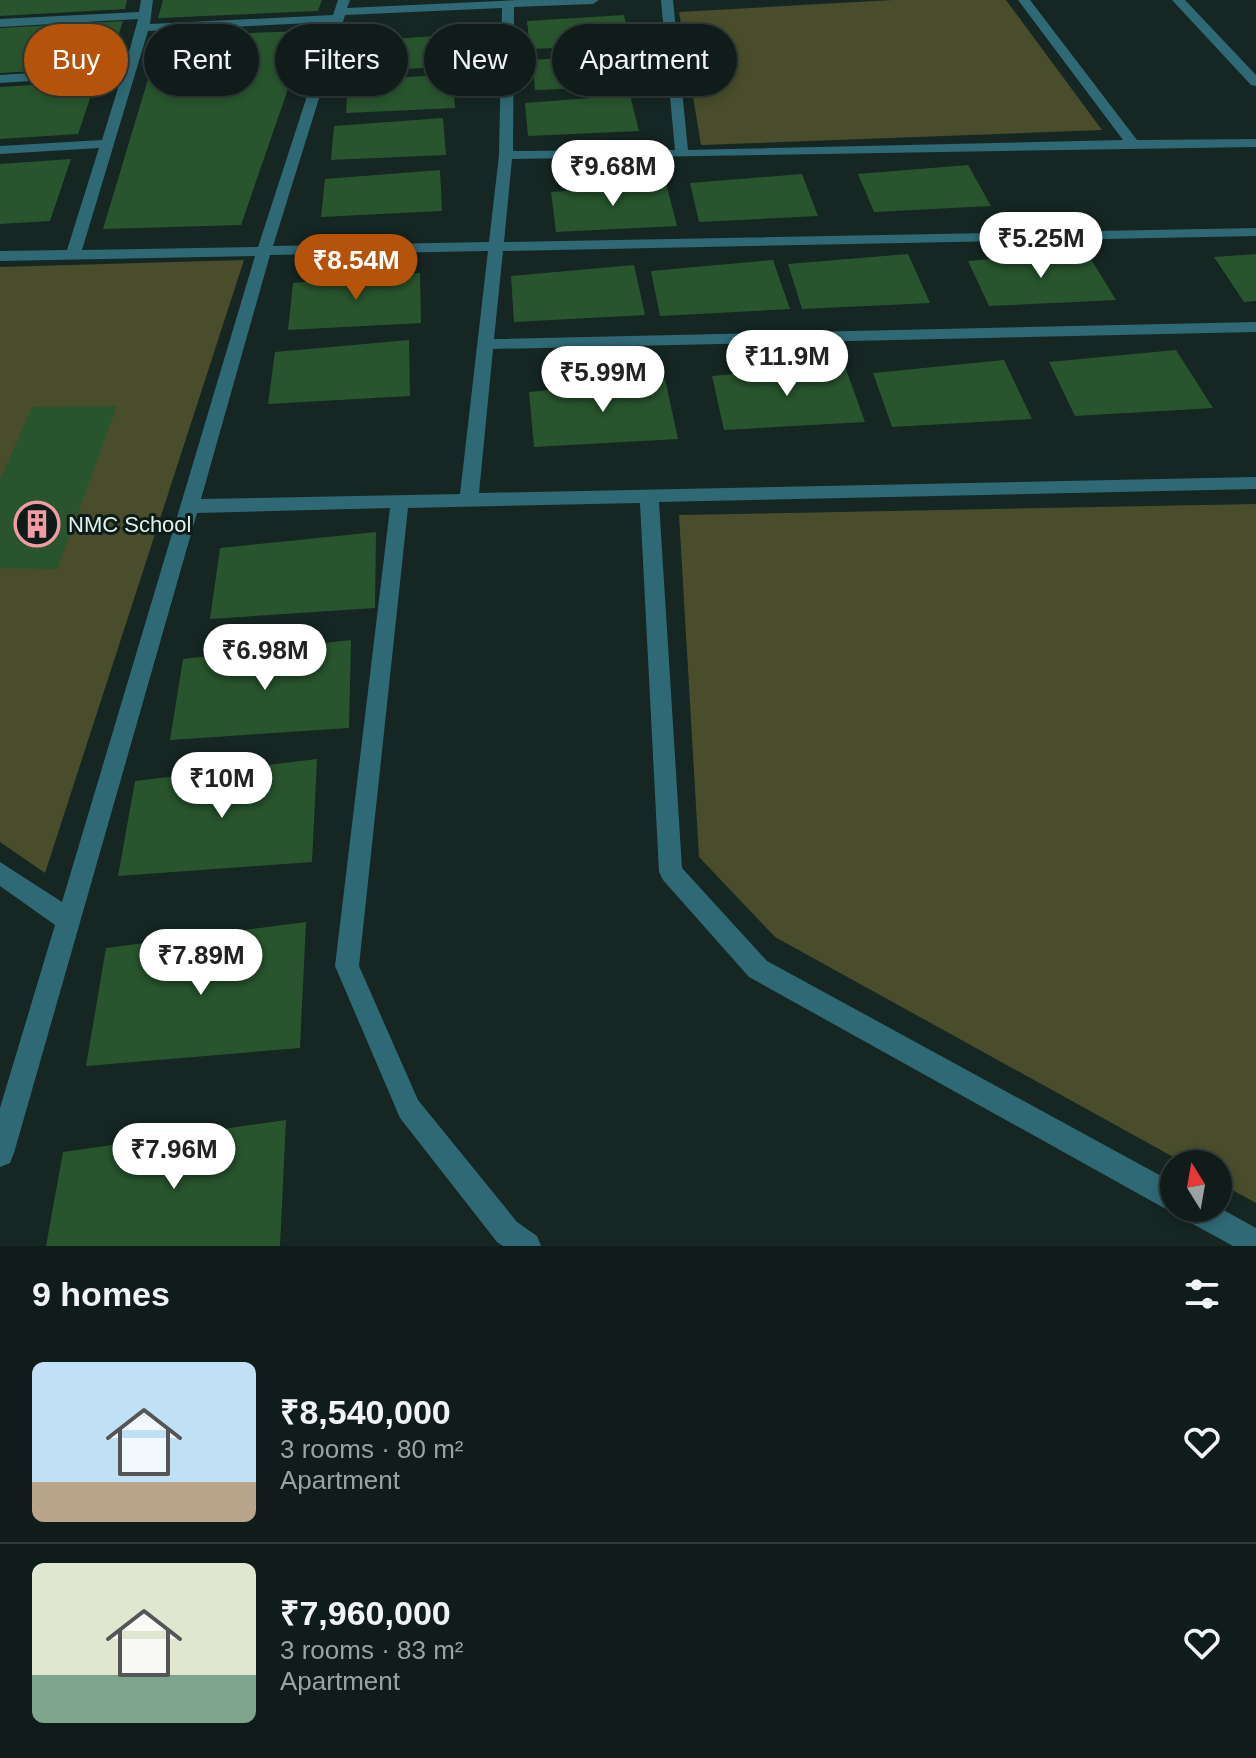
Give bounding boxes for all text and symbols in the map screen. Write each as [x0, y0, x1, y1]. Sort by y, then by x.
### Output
chip: Buy [24, 24, 128, 96]
chip: Rent [144, 24, 259, 96]
chip: Filters [275, 24, 408, 96]
chip: New [424, 24, 536, 96]
chip: Apartment [552, 24, 737, 96]
pin: ₹9.68M [548, 140, 678, 208]
text: ₹9.68M [569, 151, 657, 181]
pin: ₹5.25M [976, 212, 1106, 280]
text: ₹5.25M [997, 223, 1085, 253]
pin: ₹8.54M [291, 234, 421, 302]
text: ₹8.54M [312, 245, 400, 275]
pin: ₹11.9M [722, 330, 852, 398]
text: ₹11.9M [744, 341, 830, 371]
pin: ₹5.99M [538, 346, 668, 414]
text: ₹5.99M [559, 357, 647, 387]
building icon: NMC School [13, 500, 61, 548]
place label: NMC School [68, 512, 191, 537]
pin: ₹6.98M [200, 624, 330, 692]
text: ₹6.98M [221, 635, 309, 665]
pin: ₹10M [175, 752, 269, 820]
text: ₹10M [189, 763, 255, 793]
pin: ₹7.89M [136, 929, 266, 997]
text: ₹7.89M [157, 940, 245, 970]
pin: ₹7.96M [109, 1123, 239, 1191]
text: ₹7.96M [130, 1134, 218, 1164]
north arrow [1160, 1150, 1232, 1222]
map controls [1160, 1150, 1232, 1222]
icon: filters [1180, 1272, 1224, 1316]
text: 9 homes [32, 1275, 170, 1313]
text: ₹8,540,000 [280, 1393, 451, 1431]
icon: home [96, 1394, 192, 1490]
icon: heart [1180, 1420, 1224, 1464]
text: 3 rooms · 80 m² [280, 1434, 464, 1464]
text: Apartment [280, 1465, 400, 1495]
text: ₹7,960,000 [280, 1594, 451, 1632]
icon: home [96, 1595, 192, 1691]
icon: heart [1180, 1621, 1224, 1665]
text: 3 rooms · 83 m² [280, 1635, 464, 1665]
text: Apartment [280, 1666, 400, 1696]

